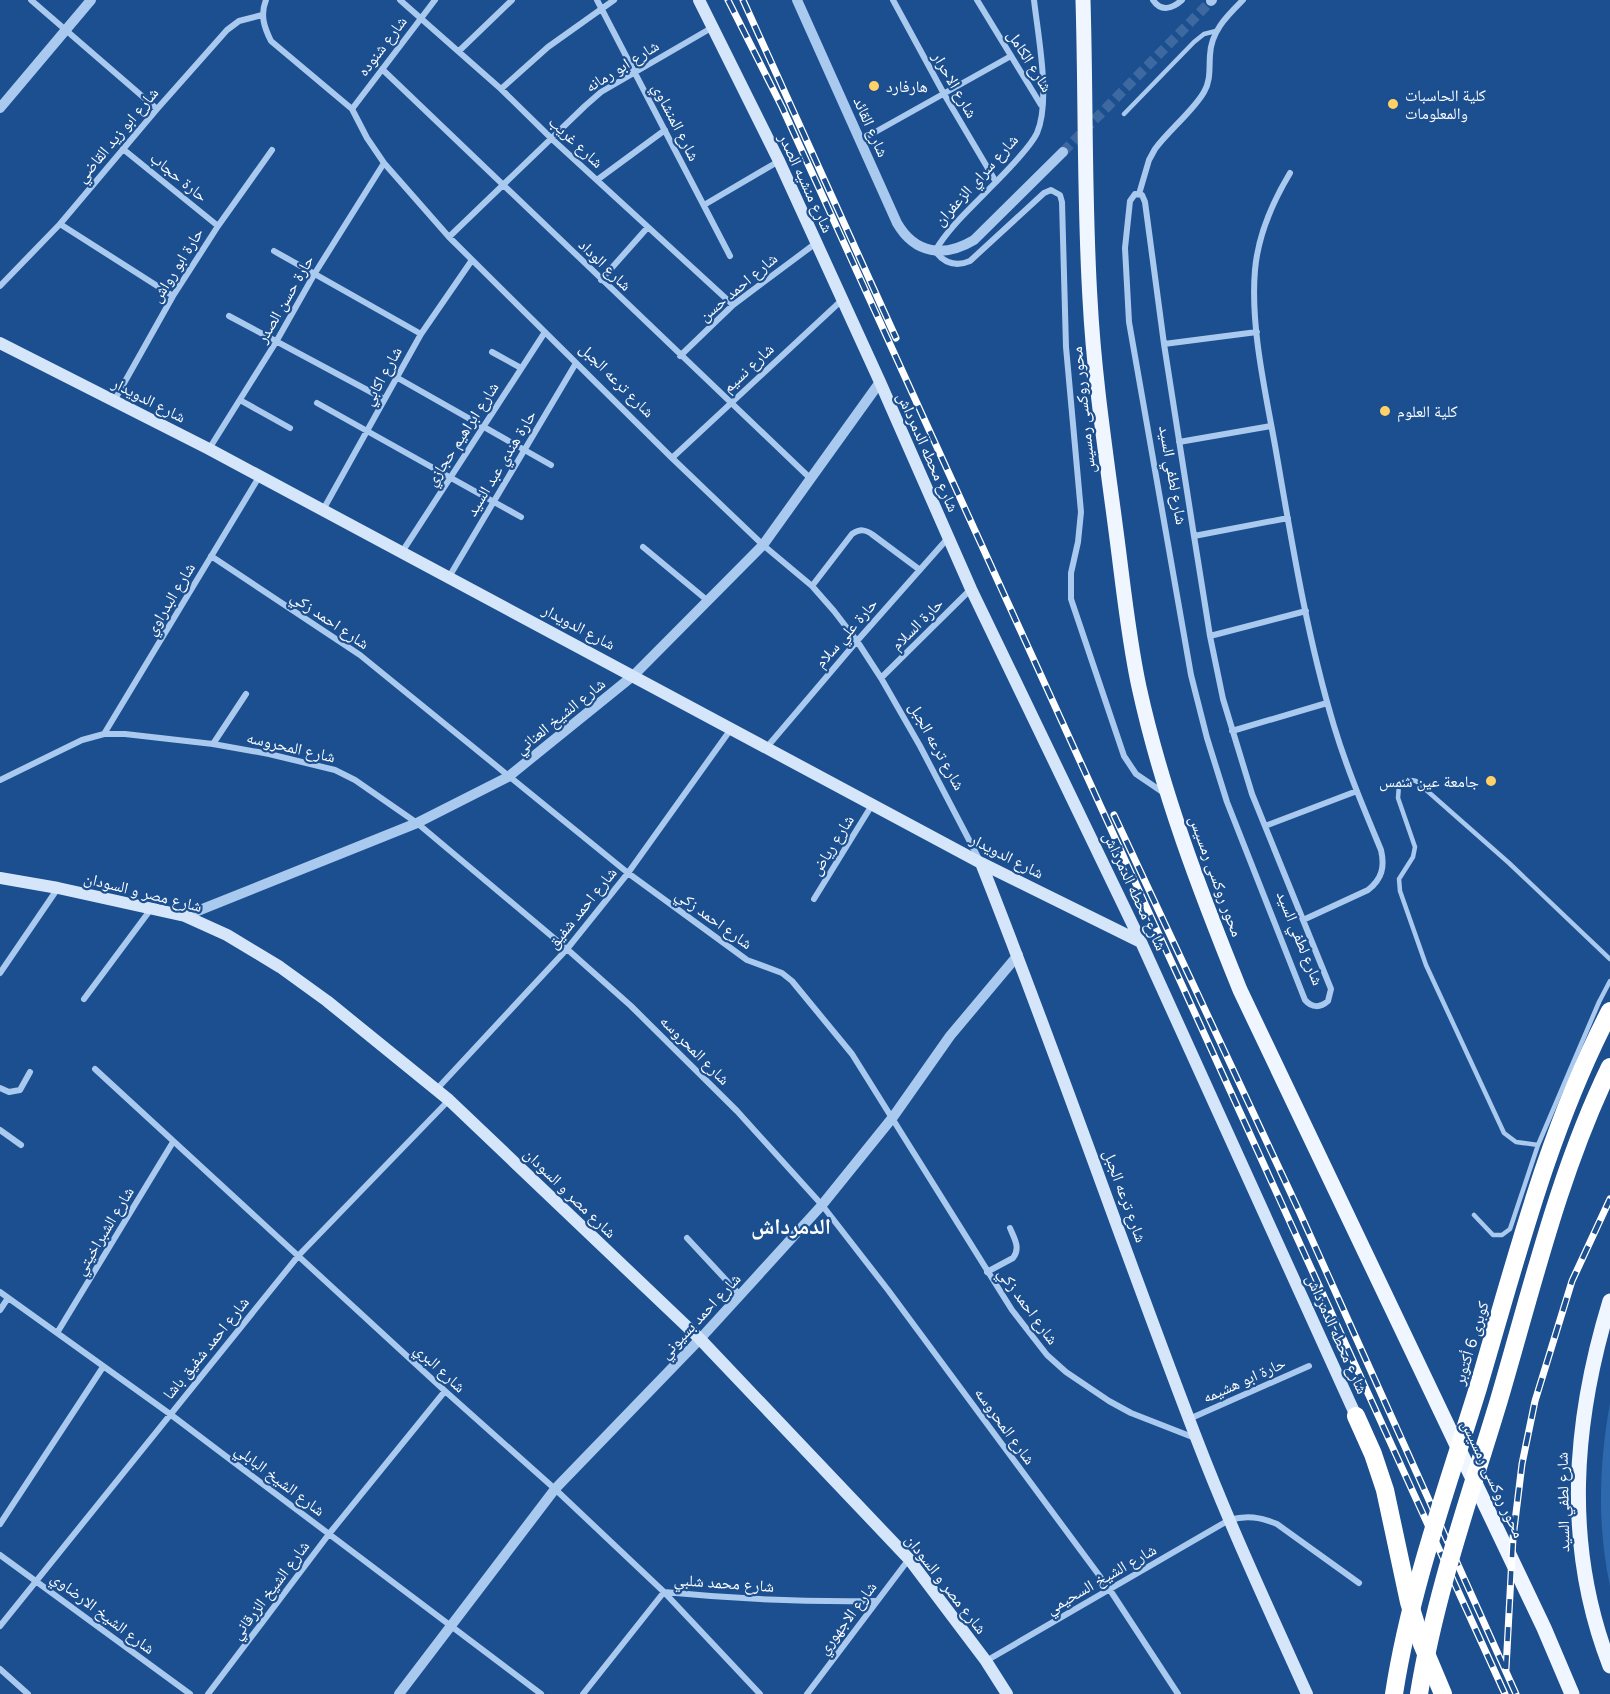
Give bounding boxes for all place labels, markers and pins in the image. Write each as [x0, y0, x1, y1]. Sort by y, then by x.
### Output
place label: هارفارد [886, 77, 928, 96]
marker: هارفارد [867, 79, 881, 93]
place label: كلية الحاسبات والمعلومات [1405, 86, 1486, 123]
marker: كلية الحاسبات والمعلومات [1386, 97, 1400, 111]
place label: كلية العلوم [1397, 402, 1458, 422]
marker: كلية العلوم [1378, 404, 1392, 418]
place label: جامعة عين شمس [1379, 772, 1479, 792]
marker: جامعة عين شمس [1484, 774, 1498, 788]

